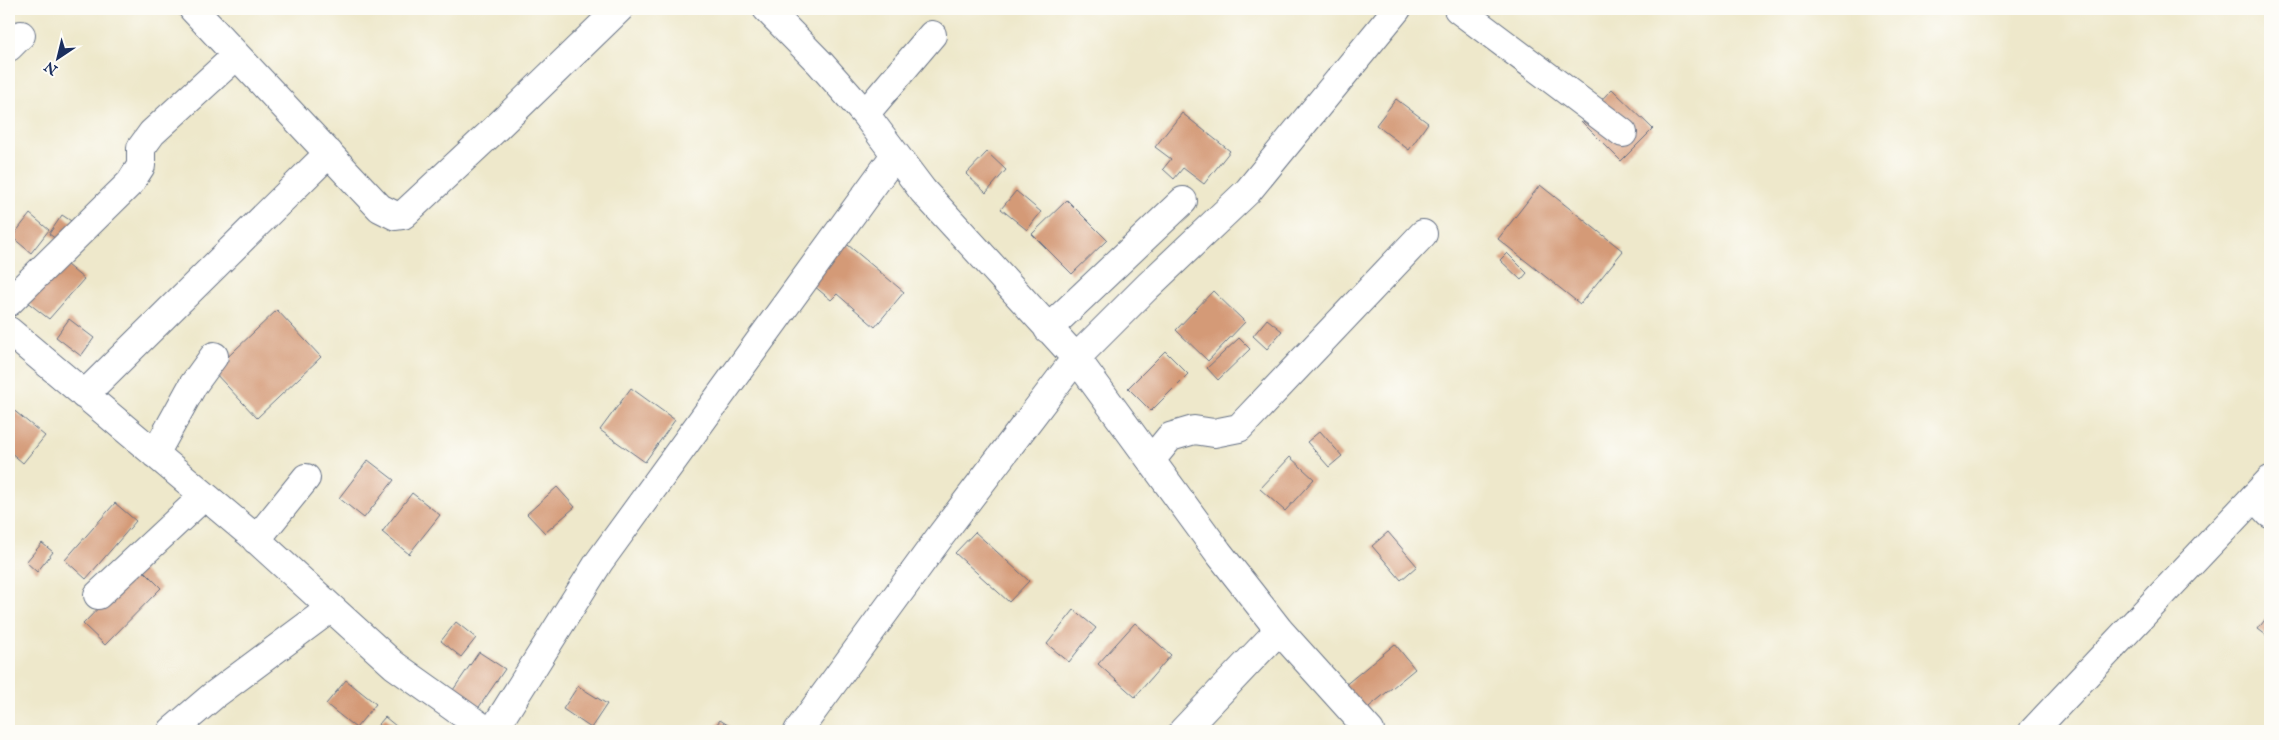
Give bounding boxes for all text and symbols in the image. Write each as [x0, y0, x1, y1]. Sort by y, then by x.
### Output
north arrow [32, 32, 82, 82]
text: N [41, 57, 62, 79]

